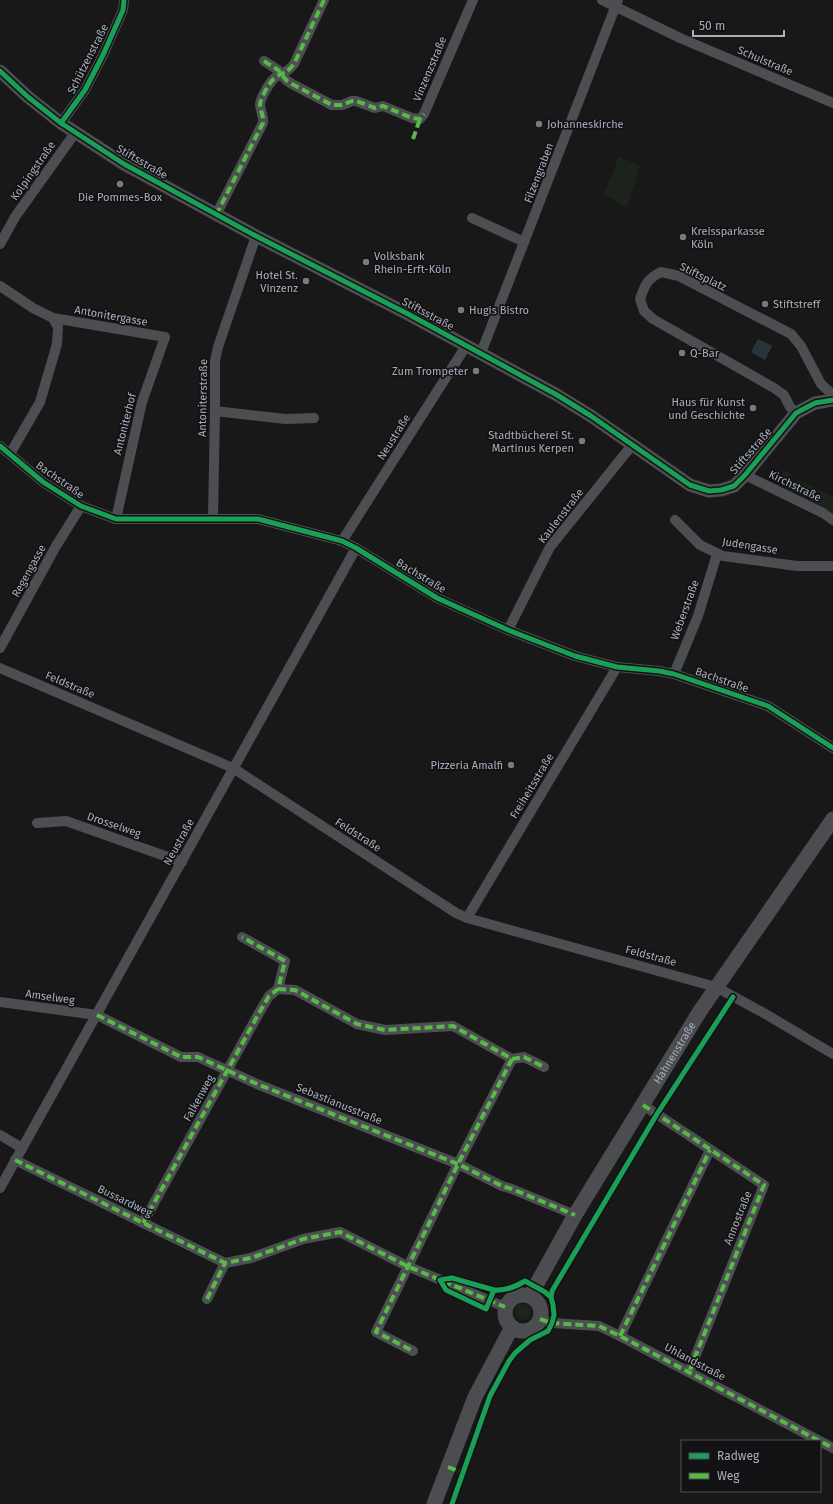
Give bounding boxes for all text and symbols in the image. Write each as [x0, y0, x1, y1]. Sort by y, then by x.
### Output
scale bar [693, 12, 784, 38]
text: 50 m [699, 19, 725, 33]
street label: Schützenstraße [65, 22, 111, 96]
street label: Vinzenzstraße [411, 35, 449, 103]
street label: Schulstraße [735, 44, 795, 78]
place label: Johanneskirche [547, 118, 624, 131]
marker: Johanneskirche [534, 119, 544, 129]
street label: Kolpingstraße [8, 139, 58, 203]
street label: Filzengraben [522, 141, 556, 205]
street label: Stiftsstraße [114, 142, 170, 182]
marker: Die Pommes-Box [115, 179, 125, 189]
place label: Die Pommes-Box [78, 191, 163, 204]
place label: Kreissparkasse Köln [691, 225, 765, 251]
marker: Kreissparkasse Köln [678, 232, 688, 242]
place label: Volksbank Rhein-Erft-Köln [374, 250, 451, 276]
marker: Volksbank Rhein-Erft-Köln [361, 257, 371, 267]
street label: Stiftsplatz [678, 260, 729, 294]
place label: Hotel St. Vinzenz [256, 269, 298, 295]
marker: Hotel St. Vinzenz [301, 276, 311, 286]
street label: Stiftsstraße [400, 295, 456, 333]
place label: Stiftstreff [773, 298, 821, 311]
marker: Stiftstreff [760, 299, 770, 309]
street label: Antonitergasse [73, 303, 149, 329]
place label: Hugis Bistro [469, 304, 529, 317]
marker: Hugis Bistro [456, 305, 466, 315]
place label: Q-Bar [690, 347, 720, 360]
marker: Q-Bar [677, 348, 687, 358]
street label: Antoniterstraße [196, 359, 210, 437]
place label: Zum Trompeter [392, 365, 469, 378]
marker: Zum Trompeter [471, 366, 481, 376]
street label: Antoniterhof [111, 391, 139, 456]
place label: Haus für Kunst und Geschichte [668, 396, 745, 422]
marker: Haus für Kunst und Geschichte [748, 403, 758, 413]
street label: Neustraße [375, 412, 413, 462]
street label: Stiftsstraße [727, 425, 775, 477]
place label: Stadtbücherei St. Martinus Kerpen [488, 429, 574, 455]
marker: Stadtbücherei St. Martinus Kerpen [577, 436, 587, 446]
street label: Bachstraße [33, 459, 87, 501]
street label: Kirchstraße [767, 468, 823, 504]
street label: Kaulenstraße [536, 486, 586, 546]
street label: Judengasse [721, 535, 779, 557]
street label: Regengasse [9, 542, 49, 600]
street label: Bachstraße [394, 556, 448, 596]
street label: Weberstraße [668, 578, 702, 642]
street label: Bachstraße [693, 665, 751, 695]
street label: Feldstraße [43, 669, 97, 701]
street label: Freiheitsstraße [507, 751, 557, 821]
place label: Pizzeria Amalfi [431, 759, 503, 772]
marker: Pizzeria Amalfi [506, 760, 516, 770]
street label: Drosselweg [85, 810, 143, 840]
street label: Feldstraße [333, 815, 383, 855]
street label: Neustraße [161, 816, 197, 868]
street label: Feldstraße [624, 943, 678, 969]
street label: Amselweg [24, 987, 76, 1007]
street label: Hahnenstraße [651, 1019, 698, 1086]
street label: Falkenweg [181, 1072, 217, 1124]
street label: Sebastianusstraße [294, 1081, 384, 1127]
street label: Bussardweg [96, 1182, 155, 1220]
street label: Annostraße [721, 1189, 755, 1247]
street label: Uhlandstraße [662, 1340, 728, 1384]
legend [681, 1440, 821, 1492]
text: Radweg [717, 1449, 760, 1463]
text: Weg [717, 1469, 740, 1483]

